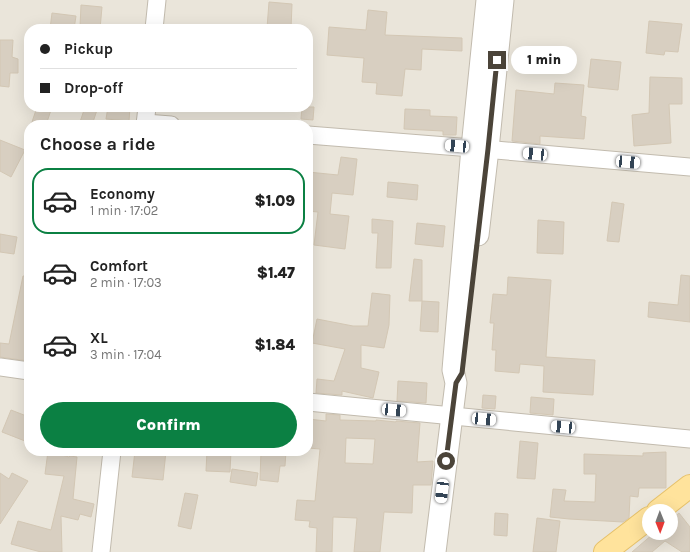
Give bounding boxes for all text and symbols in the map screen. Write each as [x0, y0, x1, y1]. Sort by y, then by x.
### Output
text: Pickup [64, 40, 113, 58]
callout: 1 min [511, 46, 577, 74]
route end [488, 51, 506, 69]
text: 1 min [527, 52, 561, 67]
text: Drop-off [64, 79, 123, 97]
text: Choose a ride [40, 133, 155, 155]
car [445, 139, 469, 153]
car [523, 147, 547, 161]
car [616, 155, 640, 169]
icon: car [42, 183, 78, 219]
text: Economy [90, 185, 155, 203]
text: $1.09 [254, 192, 295, 210]
text: 1 min · 17:02 [90, 203, 158, 218]
icon: car [42, 255, 78, 291]
text: Comfort [90, 257, 148, 275]
text: $1.47 [257, 264, 295, 282]
text: 2 min · 17:03 [90, 275, 162, 290]
icon: car [42, 327, 78, 363]
text: XL [90, 329, 108, 347]
text: $1.84 [254, 336, 295, 354]
text: 3 min · 17:04 [90, 347, 162, 362]
button: Confirm [40, 402, 297, 448]
car [382, 403, 406, 417]
car [472, 412, 496, 426]
car [551, 420, 575, 434]
route start [437, 452, 455, 470]
car [435, 478, 449, 504]
north arrow [642, 504, 678, 540]
map controls [642, 504, 678, 540]

